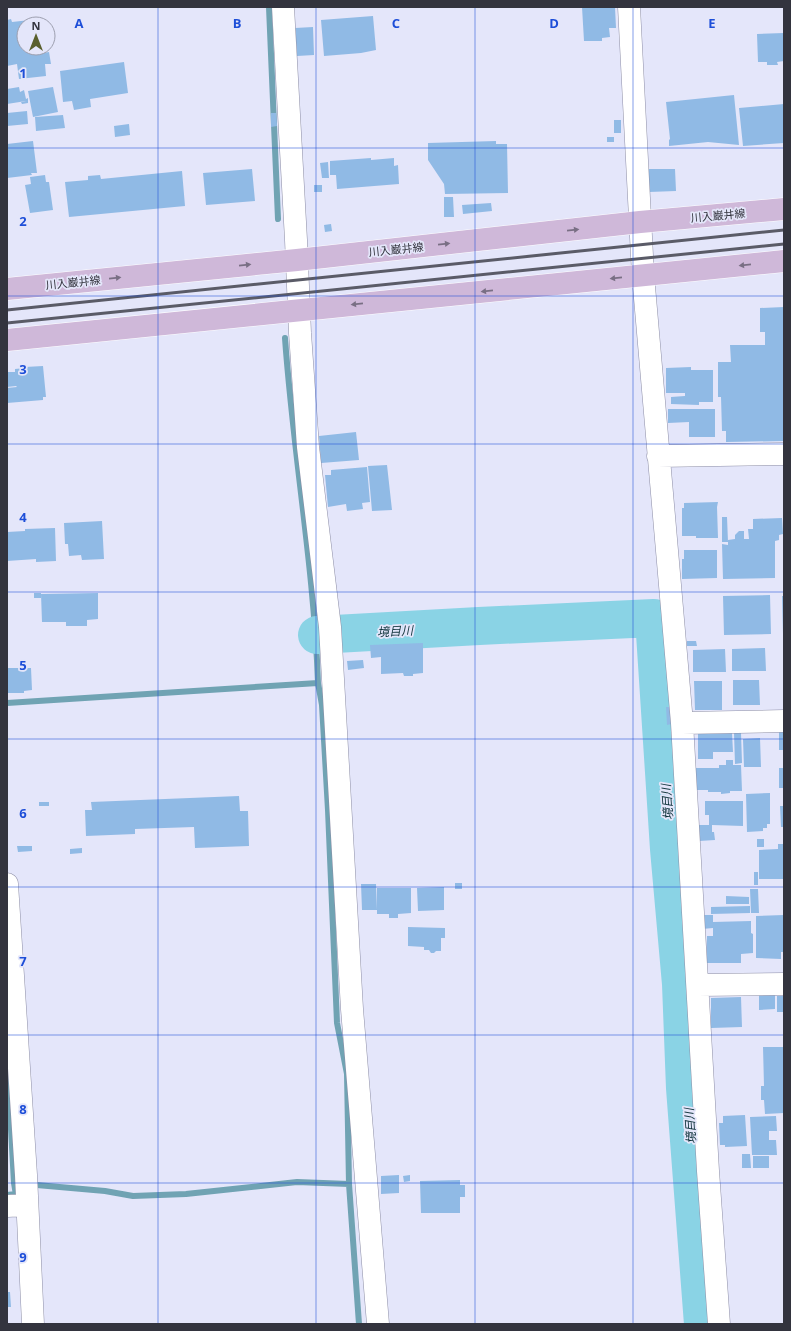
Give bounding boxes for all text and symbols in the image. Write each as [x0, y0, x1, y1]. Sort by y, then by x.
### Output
text: A [75, 14, 84, 32]
text: B [233, 14, 242, 32]
text: C [392, 14, 400, 32]
text: D [549, 14, 559, 32]
text: E [708, 14, 716, 32]
north arrow [16, 16, 56, 56]
text: N [32, 18, 40, 33]
text: 1 [19, 64, 27, 82]
street label: 川入巌井線 [690, 205, 746, 225]
text: 2 [19, 212, 27, 230]
one-way arrow [567, 226, 579, 233]
street label: 川入巌井線 [368, 239, 424, 259]
one-way arrow [438, 241, 450, 247]
one-way arrow [739, 261, 751, 268]
one-way arrow [239, 262, 251, 268]
street label: 川入巌井線 [45, 272, 101, 292]
one-way arrow [109, 275, 121, 281]
one-way arrow [610, 275, 622, 281]
one-way arrow [481, 288, 493, 295]
one-way arrow [351, 301, 363, 308]
text: 3 [19, 360, 27, 378]
text: 4 [19, 508, 27, 526]
water label: 境目川 [377, 621, 415, 640]
text: 5 [19, 656, 27, 674]
water label: 境目川 [657, 781, 677, 821]
text: 6 [19, 804, 27, 822]
text: 7 [19, 952, 27, 970]
text: 8 [19, 1100, 27, 1118]
water label: 境目川 [680, 1105, 700, 1145]
text: 9 [19, 1248, 27, 1266]

